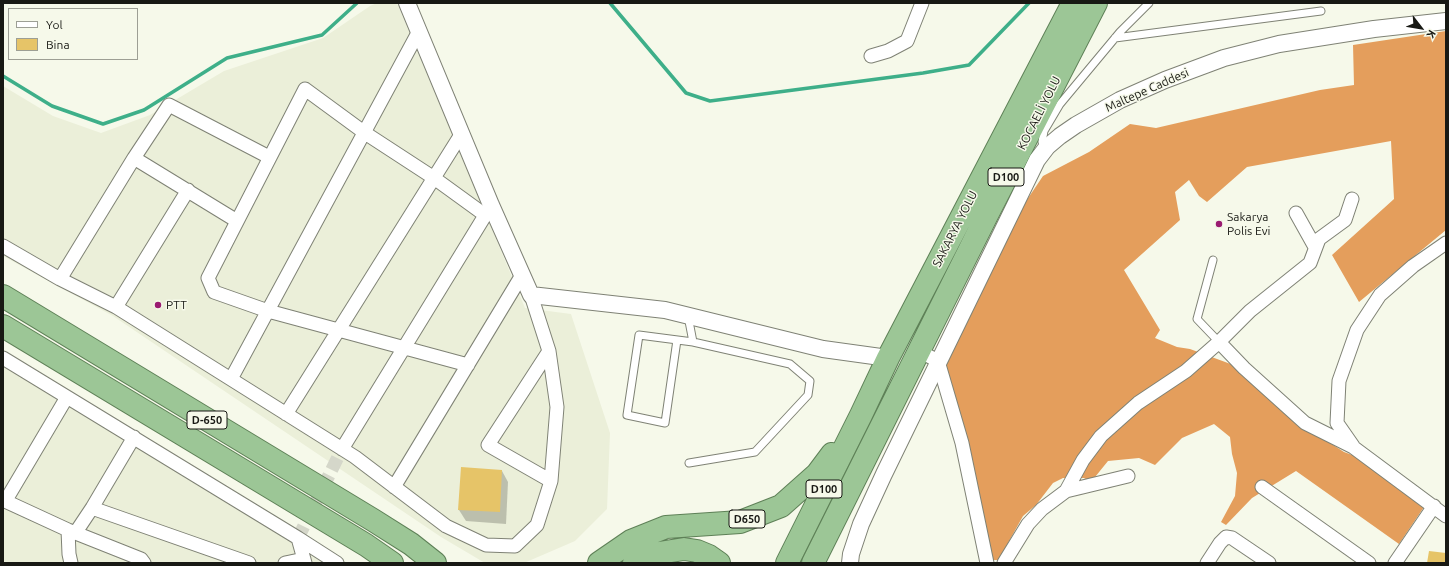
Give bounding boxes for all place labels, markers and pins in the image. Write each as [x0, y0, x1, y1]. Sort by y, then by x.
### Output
place label: Sakarya Polis Evi [1227, 210, 1270, 238]
marker: Sakarya Polis Evi [1214, 219, 1224, 229]
place label: PTT [166, 298, 187, 312]
marker: PTT [153, 300, 163, 310]

